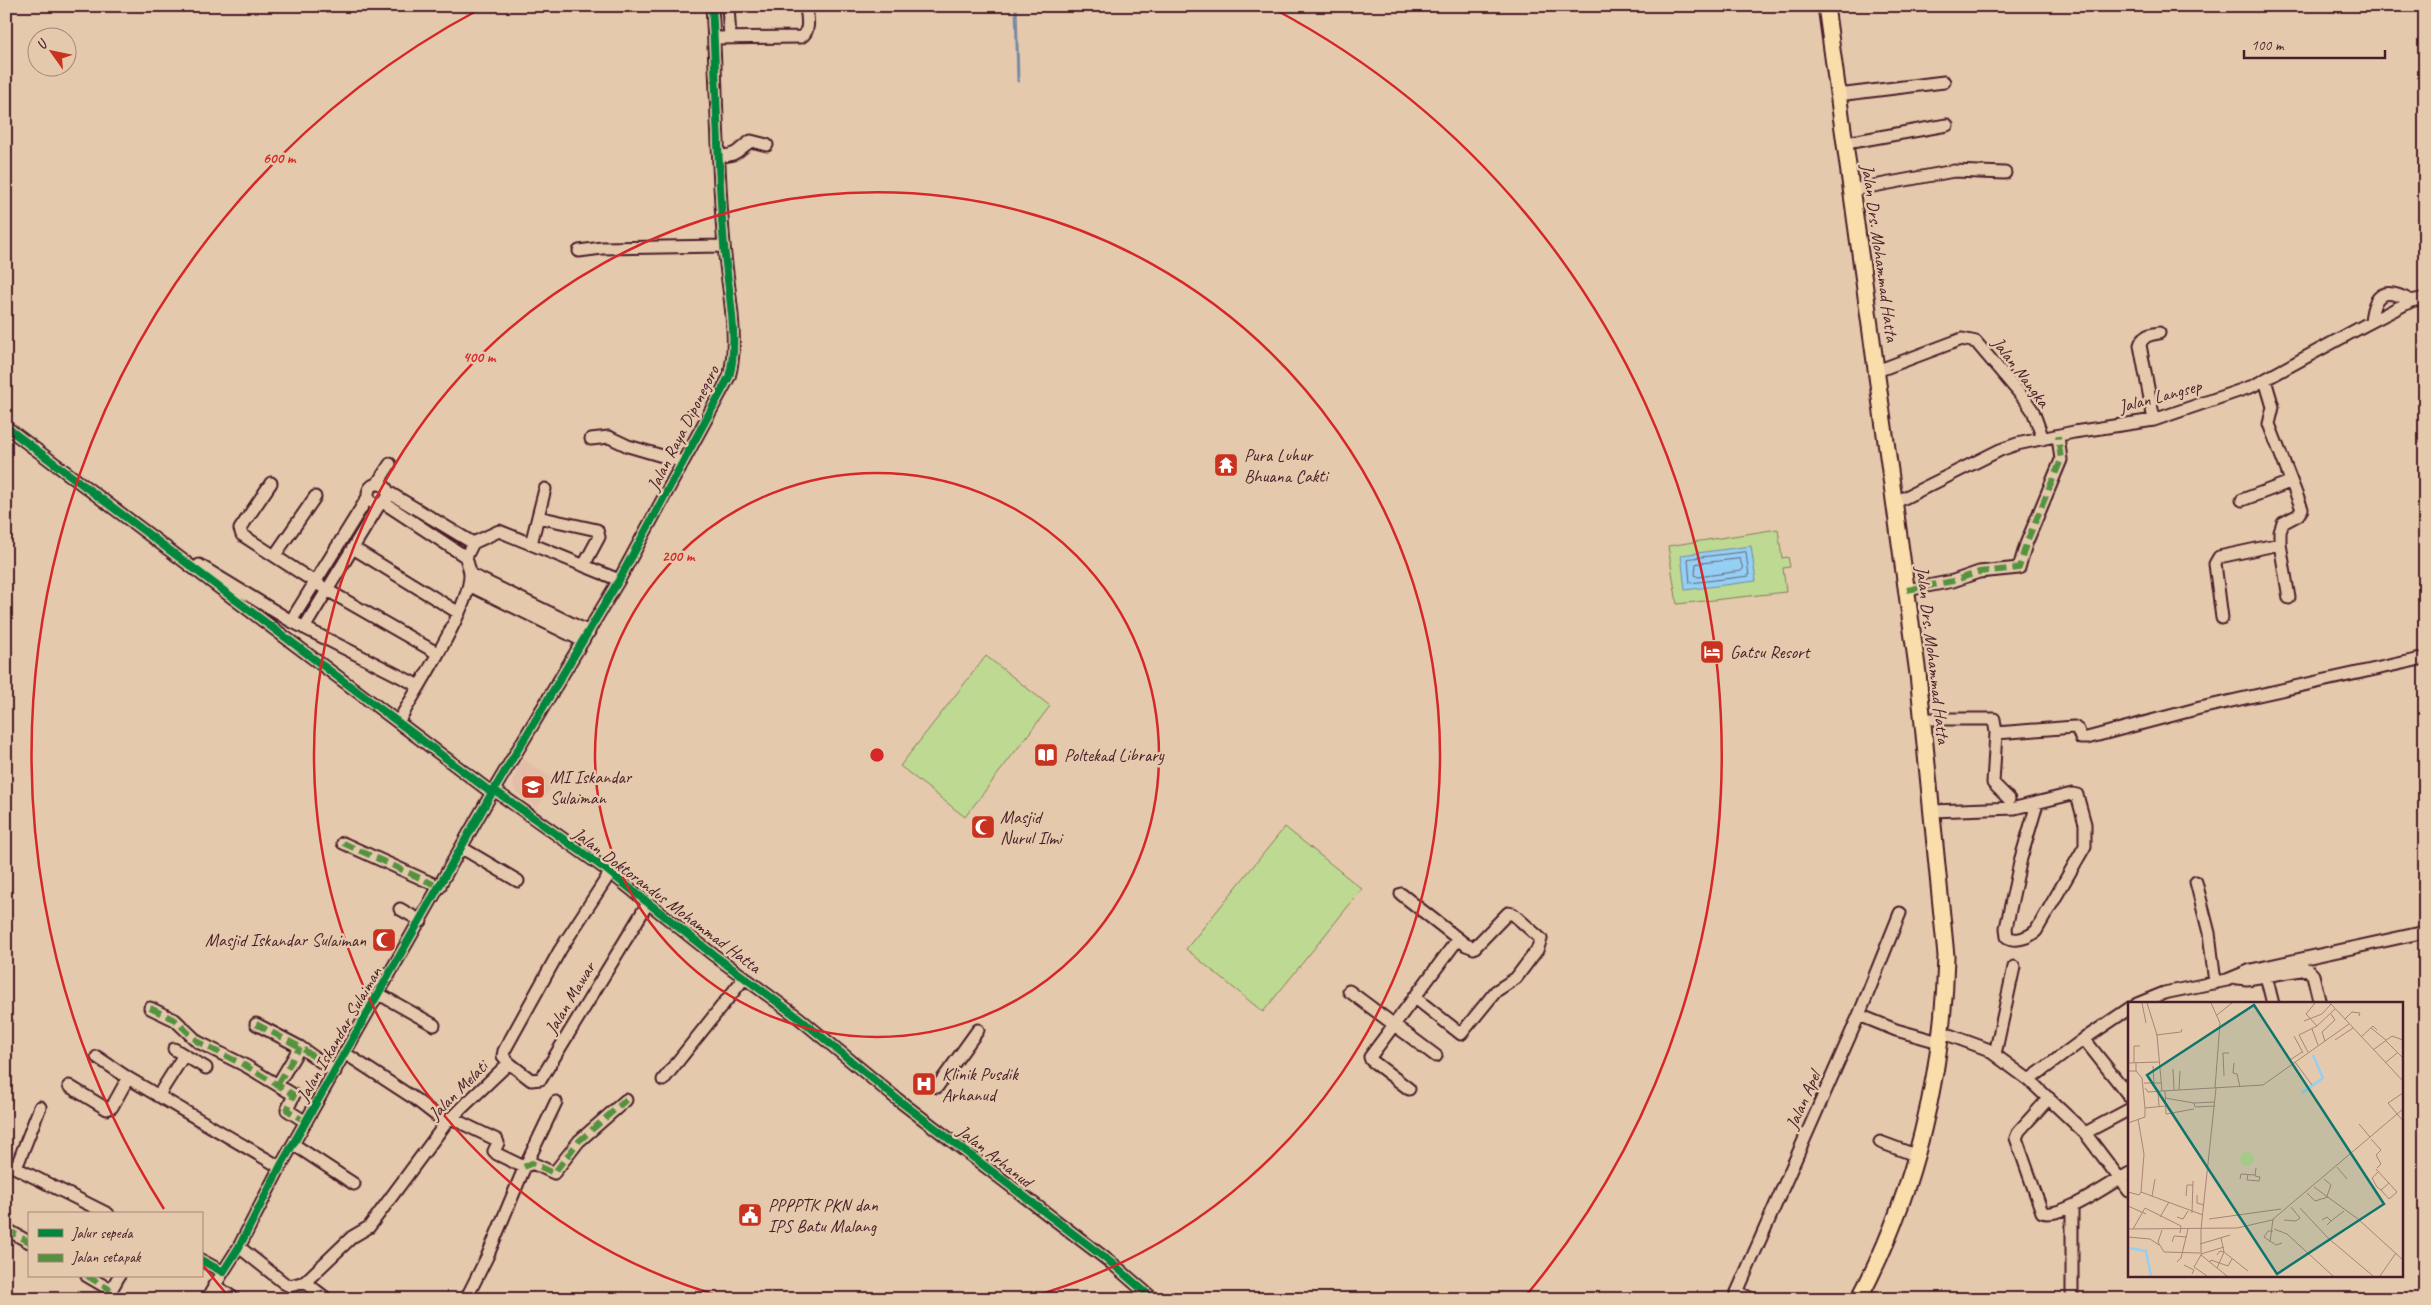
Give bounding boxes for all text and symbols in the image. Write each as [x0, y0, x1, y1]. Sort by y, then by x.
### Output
north arrow [28, 28, 78, 78]
scale bar [2244, 28, 2385, 60]
text: U [33, 35, 52, 53]
text: 100 m [2251, 36, 2285, 55]
text: 600 m [263, 149, 297, 168]
street label: Jalan Drs. Mohammad Hatta [1857, 162, 1904, 345]
street label: Jalan Nangka [1987, 332, 2055, 412]
text: 400 m [463, 348, 497, 367]
street label: Jalan Raya Diponegoro [642, 360, 725, 495]
street label: Jalan Langsep [2115, 374, 2205, 418]
place label: Pura Luhur Bhuana Cakti [1244, 444, 1330, 487]
temple icon: Pura Luhur Bhuana Cakti [1213, 452, 1239, 478]
text: 200 m [662, 547, 696, 566]
street label: Jalan Drs. Mohammad Hatta [1911, 564, 1955, 747]
hotel icon: Gatsu Resort [1699, 639, 1725, 665]
place label: Gatsu Resort [1730, 641, 1812, 663]
library icon: Poltekad Library [1033, 742, 1059, 768]
place label: Poltekad Library [1064, 744, 1166, 766]
centre of rings [868, 746, 886, 764]
place label: MI Iskandar Sulaiman [550, 766, 633, 809]
school or university icon: MI Iskandar Sulaiman [520, 774, 546, 800]
place label: Masjid Nurul Ilmi [1000, 806, 1064, 849]
mosque icon: Masjid Nurul Ilmi [970, 814, 996, 840]
street label: Jalan Doktorandus Mohammad Hatta [568, 822, 767, 979]
mosque icon: Masjid Iskandar Sulaiman [371, 927, 397, 953]
place label: Masjid Iskandar Sulaiman [205, 929, 367, 951]
street label: Jalan Mawar [539, 956, 601, 1039]
street label: Jalan Iskandar Sulaiman [291, 962, 387, 1106]
inset map [2128, 1002, 2404, 1278]
street label: Jalan Melati [423, 1054, 494, 1125]
place label: Klinik Pusdik Arhanud [942, 1063, 1019, 1106]
street label: Jalan Apel [1780, 1065, 1827, 1133]
hospital icon: Klinik Pusdik Arhanud [911, 1071, 937, 1097]
street label: Jalan Arhanud [952, 1119, 1039, 1194]
place label: PPPPTK PKN dan IPS Batu Malang [768, 1194, 879, 1237]
public building icon: PPPPTK PKN dan IPS Batu Malang [737, 1202, 763, 1228]
legend [28, 1212, 202, 1278]
text: Jalur sepeda [71, 1224, 134, 1243]
text: Jalan setapak [71, 1248, 142, 1267]

